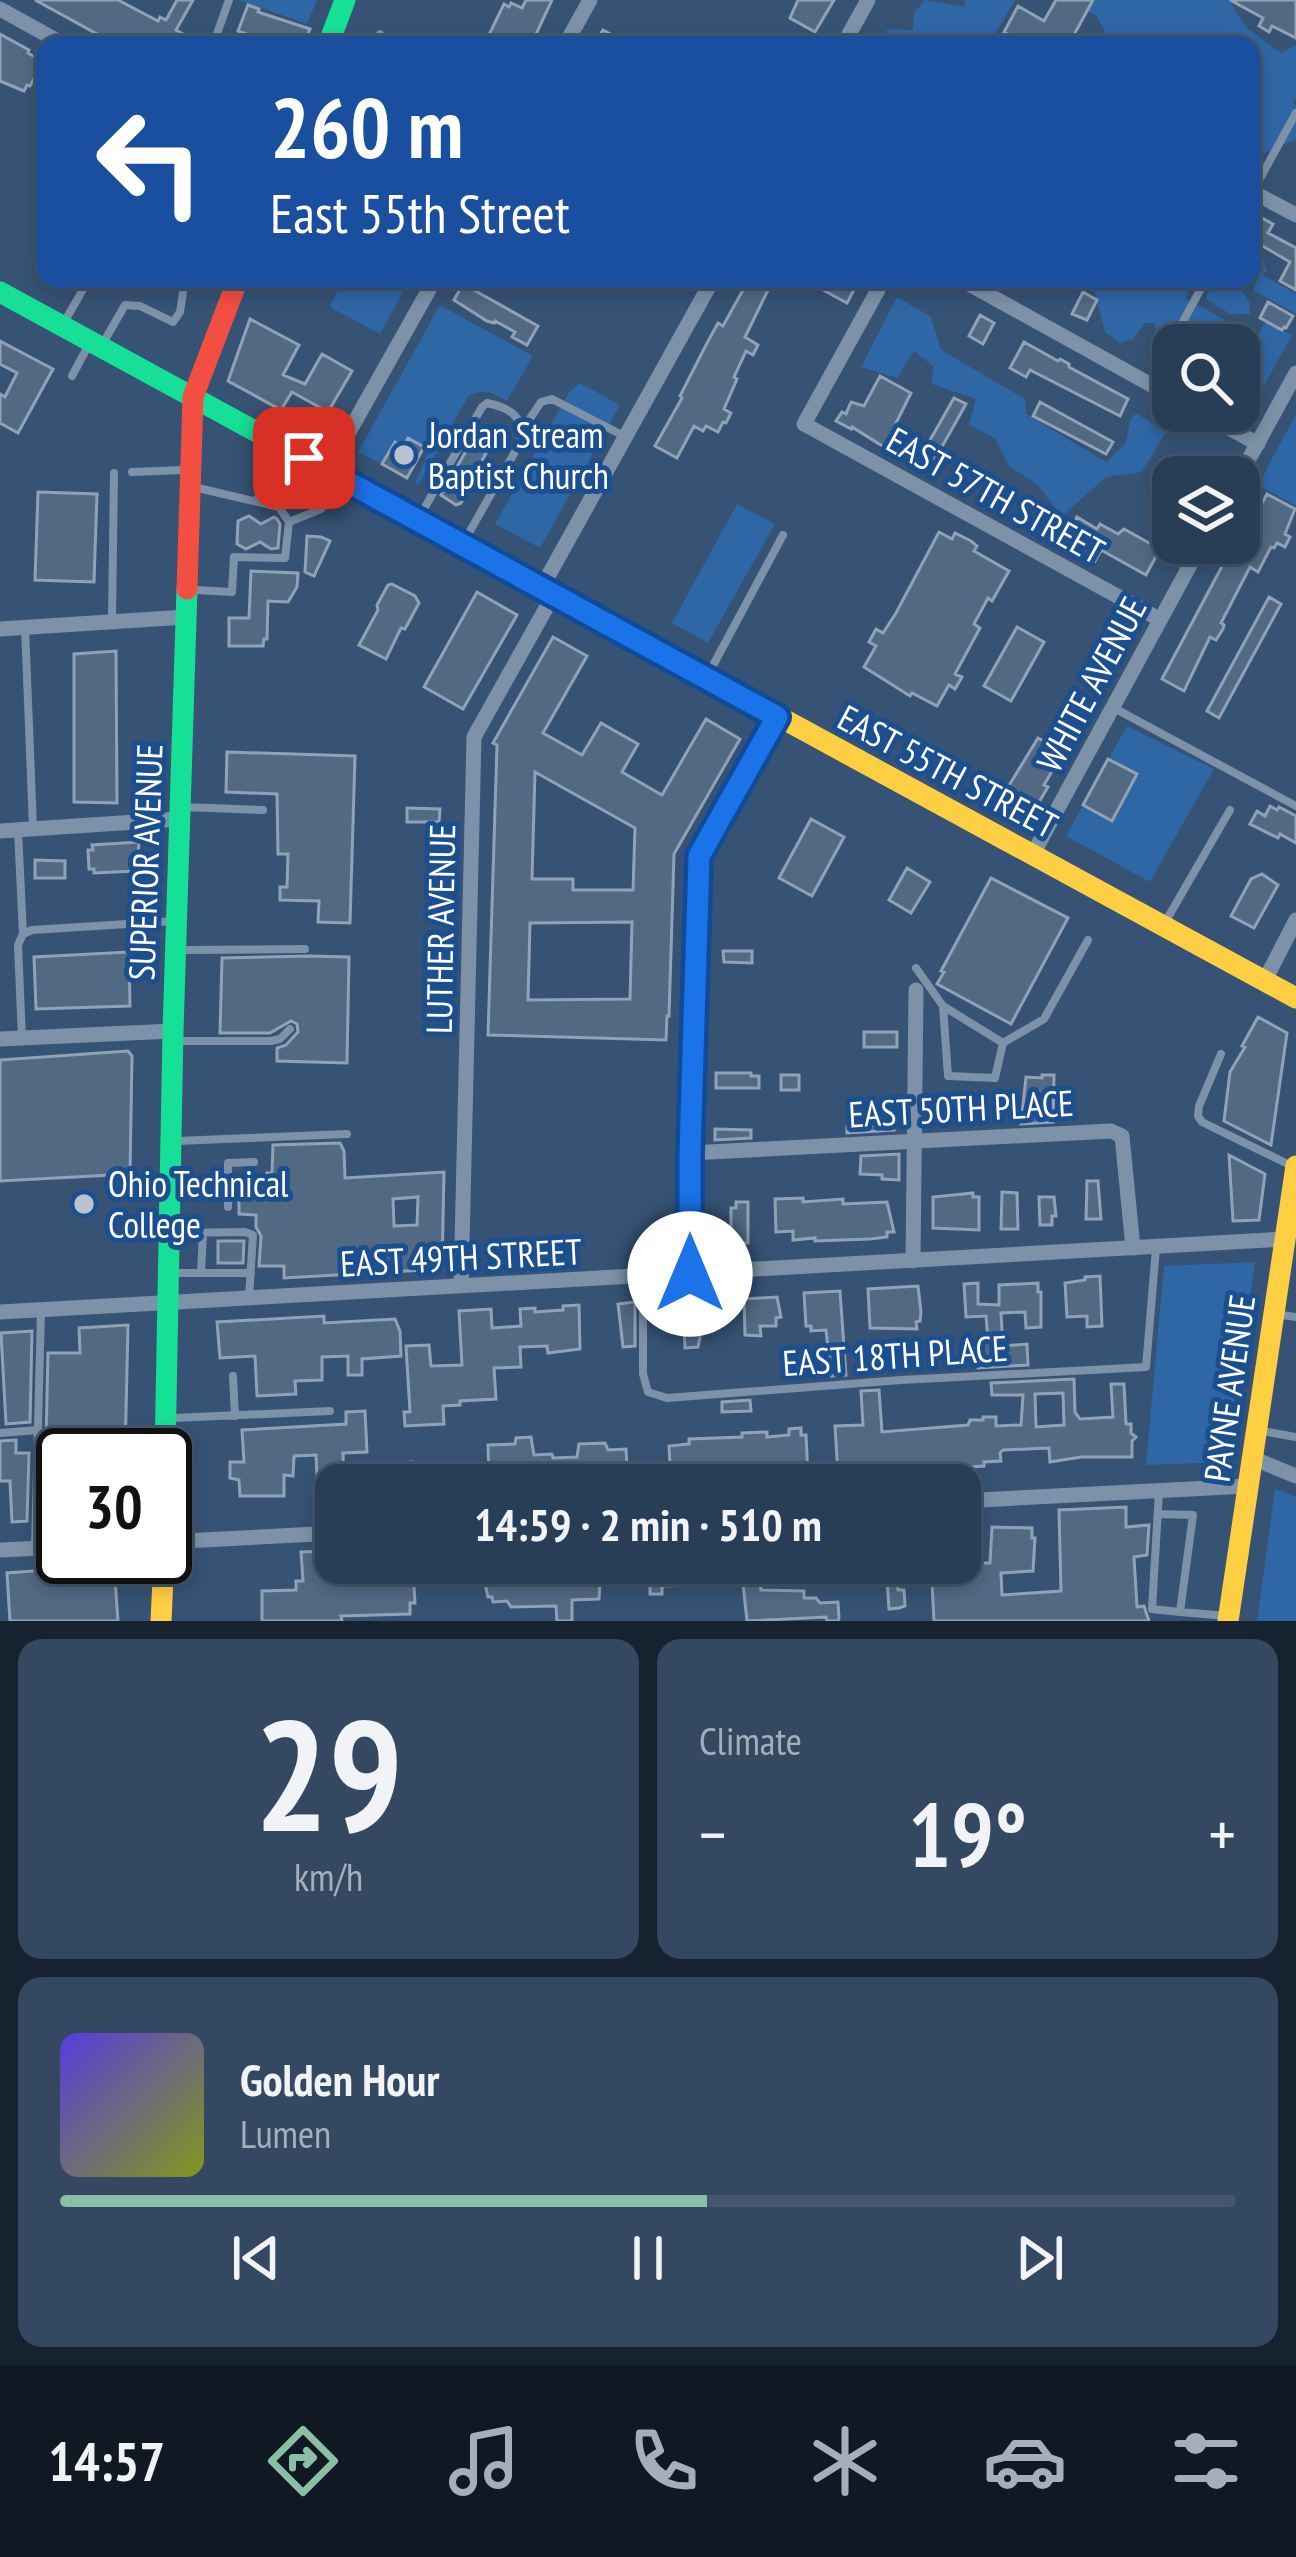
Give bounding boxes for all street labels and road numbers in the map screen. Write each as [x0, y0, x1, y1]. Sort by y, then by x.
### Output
street label: EAST 57TH STREET [879, 416, 1113, 574]
street label: WHITE AVENUE [1025, 588, 1157, 780]
street label: EAST 55TH STREET [830, 694, 1066, 848]
street label: SUPERIOR AVENUE [117, 743, 173, 981]
street label: LUTHER AVENUE [415, 824, 465, 1034]
street label: EAST 50TH PLACE [847, 1079, 1075, 1137]
street label: EAST 49TH STREET [339, 1227, 583, 1287]
street label: PAYNE AVENUE [1193, 1291, 1265, 1485]
street label: EAST 18TH PLACE [781, 1324, 1009, 1386]

